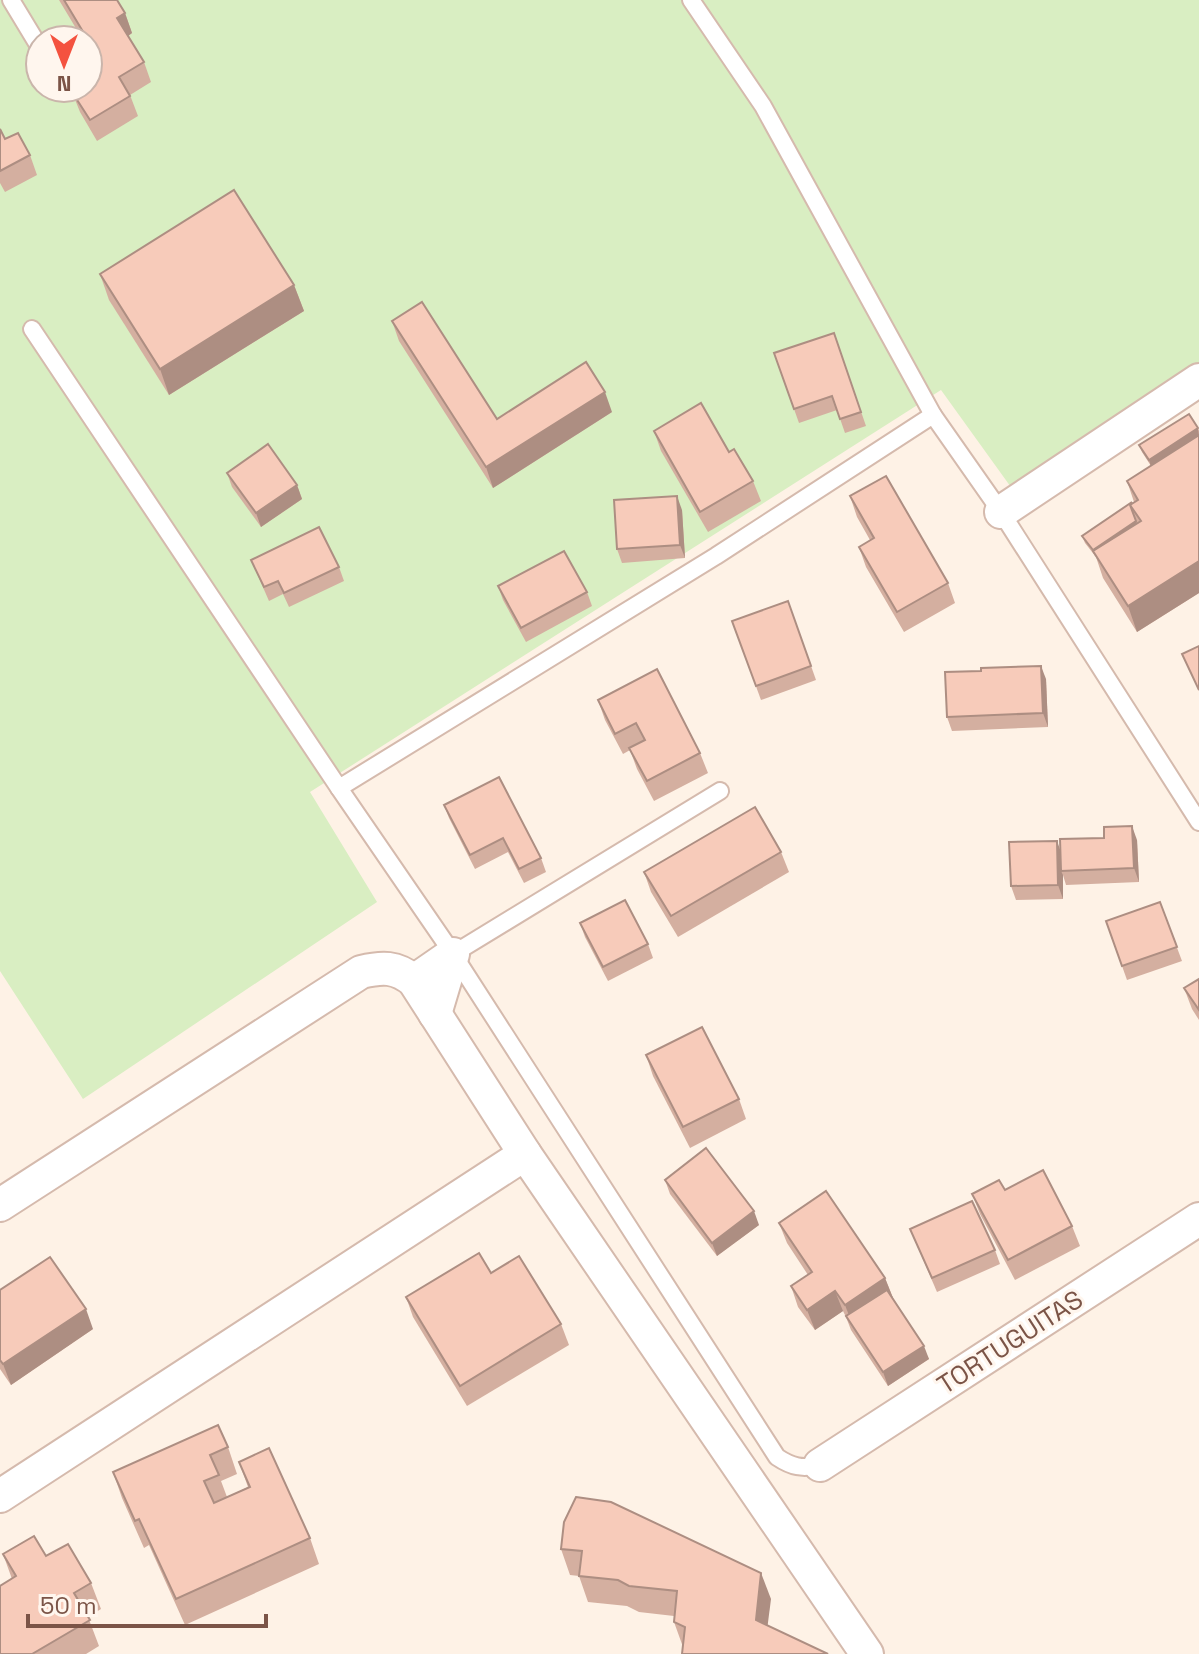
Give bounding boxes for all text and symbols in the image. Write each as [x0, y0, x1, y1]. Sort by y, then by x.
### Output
north arrow [24, 24, 104, 104]
text: N [57, 70, 71, 98]
street label: TORTUGUITAS [931, 1282, 1089, 1402]
scale bar [28, 1578, 266, 1628]
text: 50 m [40, 1590, 97, 1621]

